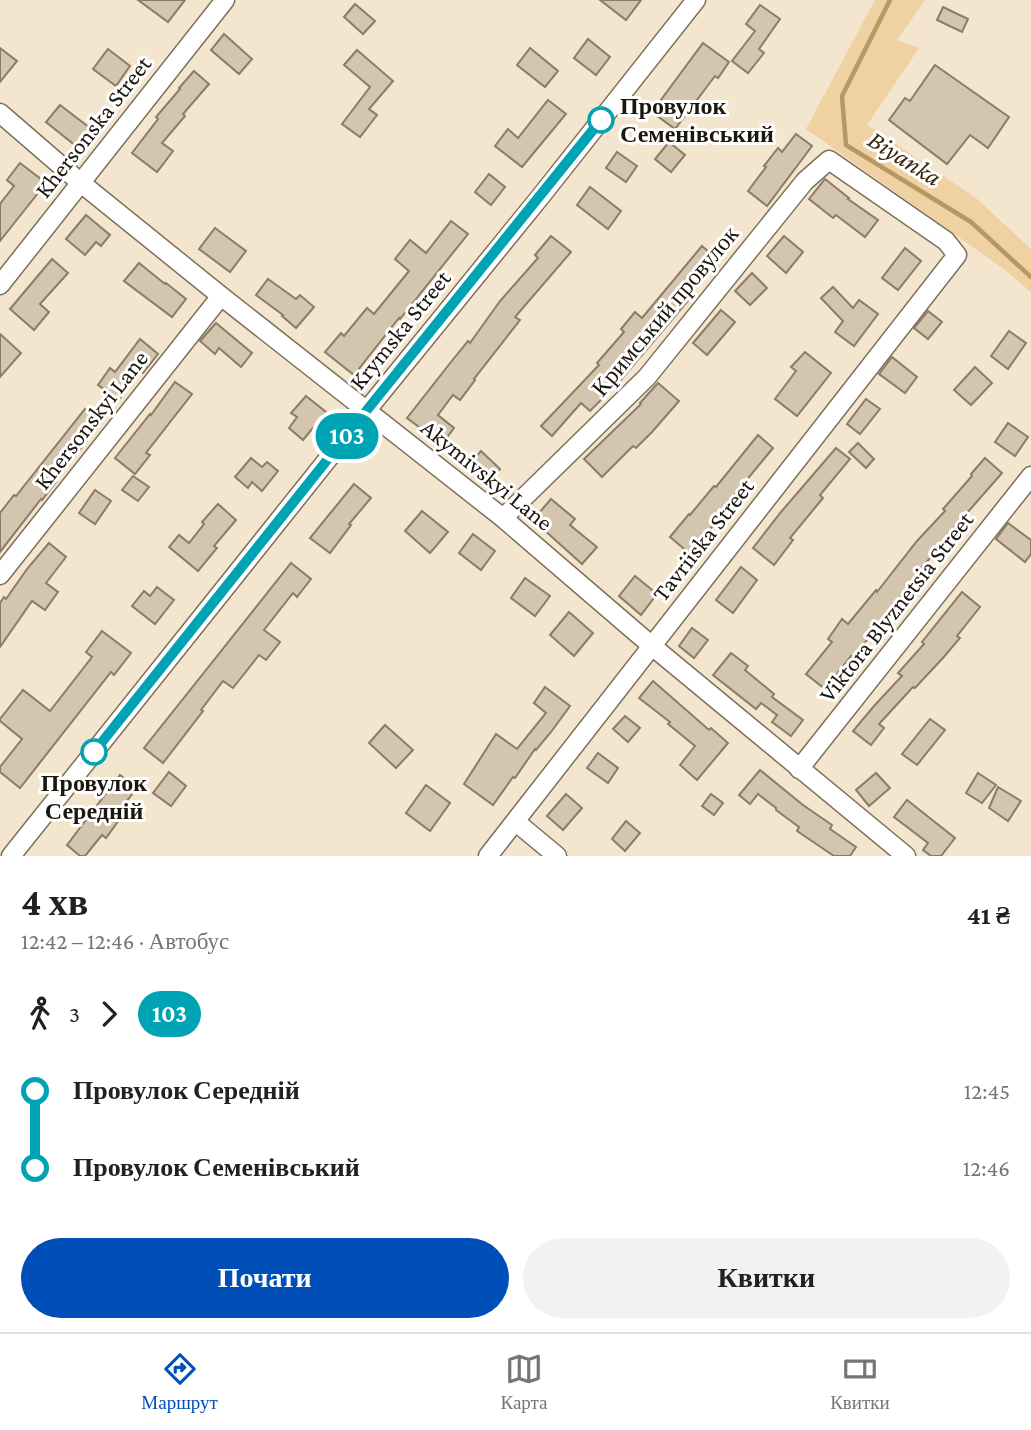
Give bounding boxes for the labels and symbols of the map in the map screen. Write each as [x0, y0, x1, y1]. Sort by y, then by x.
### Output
street label: Khersonska Street [29, 50, 157, 203]
place label: Провулок Семенівський [620, 92, 774, 147]
marker: Провулок Семенівський [588, 107, 614, 133]
water label: Biyanka [863, 125, 947, 192]
street label: Кримський провулок [586, 220, 744, 401]
street label: Krymska Street [343, 264, 457, 395]
street label: Khersonskyi Lane [28, 345, 153, 494]
line badge: 103 [307, 413, 387, 459]
street label: Akymivskyi Lane [416, 413, 558, 536]
street label: Tavriiska Street [646, 472, 759, 606]
street label: Viktora Blyznetsia Street [813, 505, 979, 707]
marker: Провулок Середній [81, 739, 107, 765]
place label: Провулок Середній [41, 769, 147, 824]

